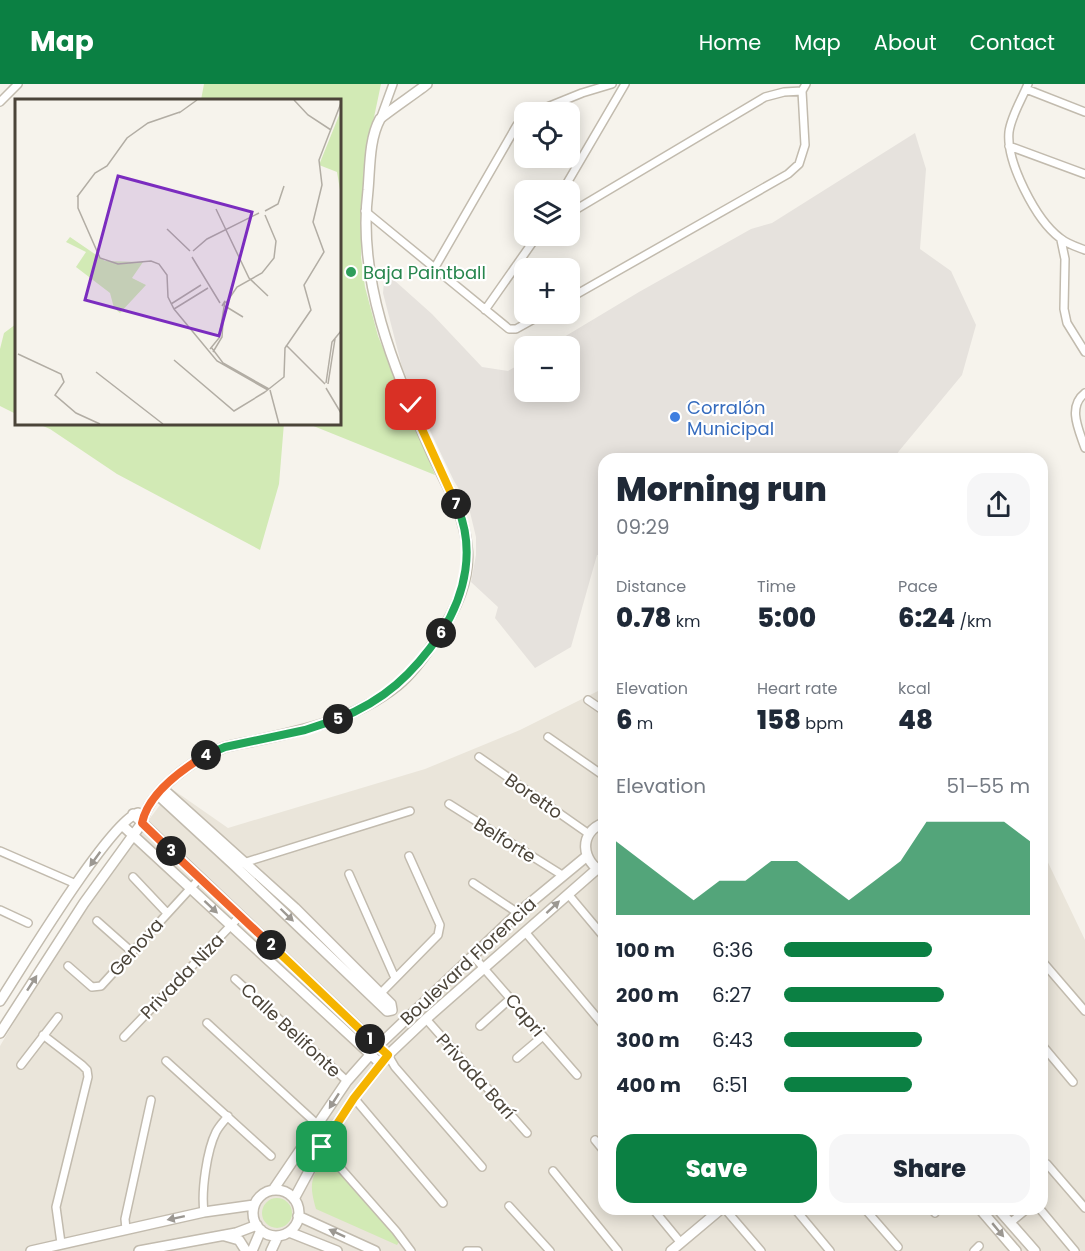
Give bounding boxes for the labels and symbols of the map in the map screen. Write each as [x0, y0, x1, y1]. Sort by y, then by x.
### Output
inset map [15, 99, 340, 424]
place label: Baja Paintball [363, 260, 486, 285]
marker: Baja Paintball [344, 265, 358, 279]
pin [385, 379, 436, 430]
place label: Corralón Municipal [687, 395, 774, 441]
marker: Corralón Municipal [668, 410, 682, 424]
pin: 7 [441, 489, 471, 519]
pin: 6 [426, 618, 456, 648]
pin: 5 [323, 704, 353, 734]
pin: 4 [191, 740, 221, 770]
street label: Boretto [500, 767, 568, 825]
street label: Belforte [469, 811, 541, 869]
pin: 3 [156, 836, 186, 866]
one-way arrow [89, 850, 101, 866]
street label: Boulevard Florencia [395, 891, 541, 1031]
one-way arrow [203, 900, 218, 913]
one-way arrow [546, 900, 561, 914]
one-way arrow [280, 908, 295, 922]
street label: Genova [103, 912, 169, 982]
street label: Privada Niza [135, 928, 229, 1024]
pin: 2 [256, 930, 286, 960]
one-way arrow [26, 975, 37, 992]
street label: Calle Belifonte [235, 977, 347, 1083]
street label: Capri [500, 988, 550, 1042]
pin: 1 [355, 1024, 385, 1054]
street label: Privada Barí [431, 1028, 521, 1124]
one-way arrow [329, 1093, 340, 1109]
pin [296, 1121, 347, 1172]
one-way arrow [166, 1214, 185, 1223]
one-way arrow [991, 1222, 1004, 1237]
one-way arrow [328, 1229, 345, 1238]

